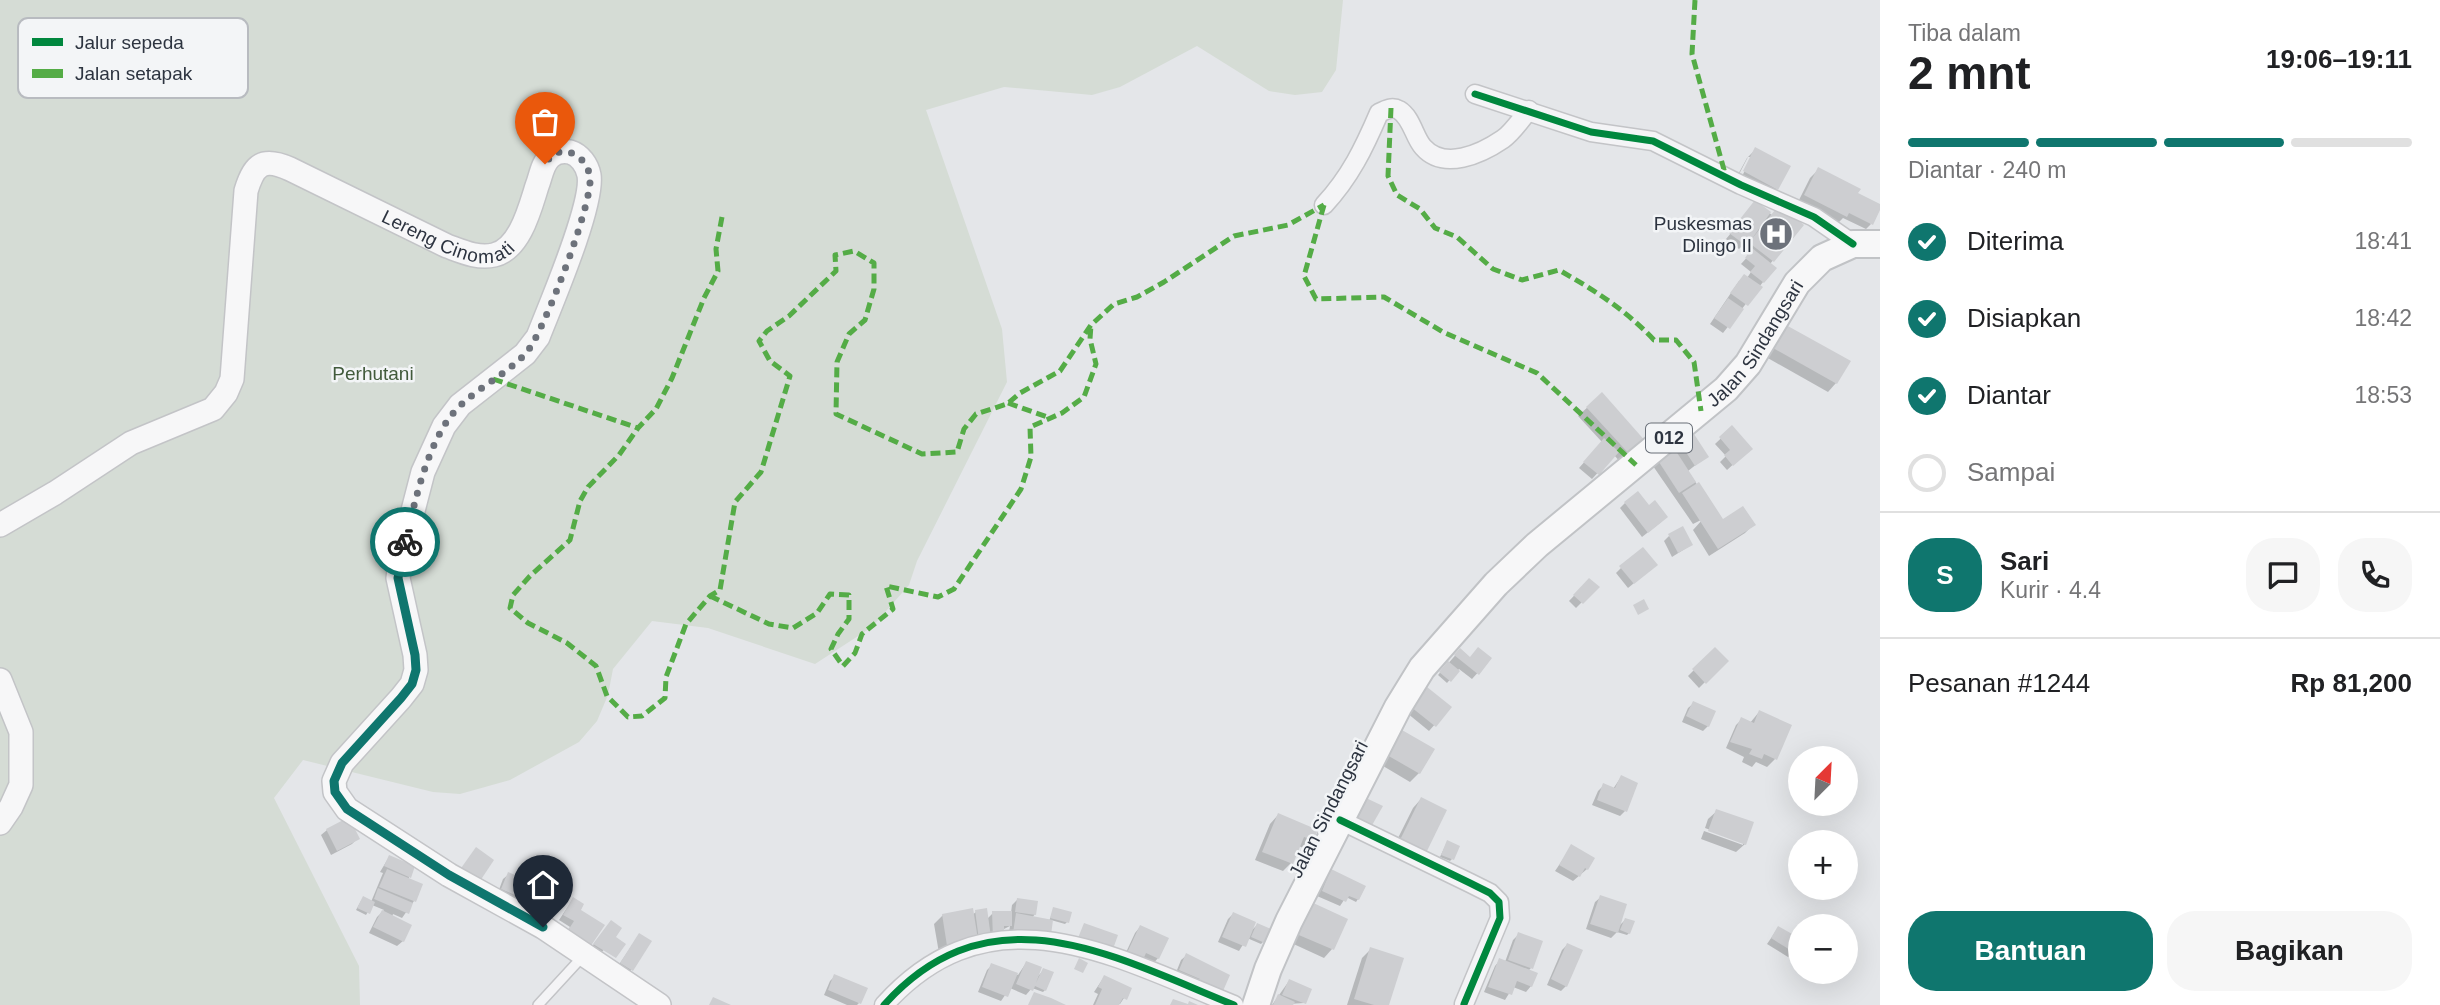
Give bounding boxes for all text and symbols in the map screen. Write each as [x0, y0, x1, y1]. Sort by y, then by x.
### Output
legend [18, 18, 248, 98]
text: Tiba dalam [1908, 20, 2021, 46]
text: Jalur sepeda [75, 32, 184, 53]
text: 19:06–19:11 [2266, 44, 2412, 74]
text: 2 mnt [1908, 47, 2031, 99]
text: Jalan setapak [75, 63, 193, 84]
pin [515, 92, 575, 164]
icon: bag [526, 103, 564, 141]
text: Diantar · 240 m [1908, 157, 2067, 183]
street label: Lereng Cinomati [378, 206, 519, 267]
place label: Puskesmas Dlingo II [1654, 213, 1752, 256]
hospital icon: Puskesmas Dlingo II [1757, 215, 1795, 253]
icon: check [1908, 223, 1946, 261]
text: Diterima [1967, 226, 2064, 256]
text: 18:41 [2354, 228, 2412, 254]
street label: Jalan Sindangsari [1703, 276, 1807, 411]
icon: check [1908, 300, 1946, 338]
text: Disiapkan [1967, 303, 2081, 333]
text: 18:42 [2354, 305, 2412, 331]
park label: Perhutani [332, 363, 414, 384]
icon: check [1908, 377, 1946, 415]
text: Diantar [1967, 380, 2051, 410]
text: 18:53 [2354, 382, 2412, 408]
road number: 012 [1646, 424, 1692, 452]
text: Sampai [1967, 457, 2055, 487]
courier [370, 507, 440, 577]
icon: bike [386, 523, 424, 561]
button: chat [2246, 538, 2320, 612]
button: phone [2338, 538, 2412, 612]
text: Sari [2000, 546, 2049, 576]
text: S [1936, 560, 1954, 590]
text: Kurir · 4.4 [2000, 577, 2101, 603]
text: Pesanan #1244 [1908, 668, 2090, 698]
text: Rp 81,200 [2291, 668, 2412, 698]
street label: Jalan Sindangsari [1285, 737, 1372, 881]
north arrow [1788, 746, 1858, 816]
map controls [1788, 746, 1858, 984]
button: + [1788, 830, 1858, 900]
pin [513, 855, 573, 927]
icon: home [524, 866, 562, 904]
button: Bantuan [1908, 911, 2153, 991]
button: Bagikan [2167, 911, 2412, 991]
button: − [1788, 914, 1858, 984]

